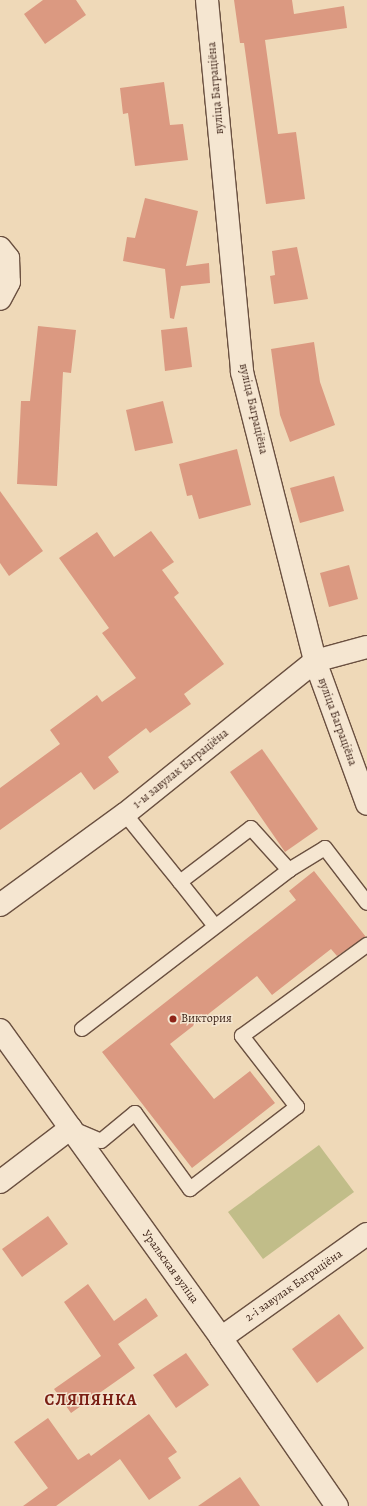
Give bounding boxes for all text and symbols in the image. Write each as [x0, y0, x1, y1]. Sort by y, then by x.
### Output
street label: вуліца Баграціёна [205, 41, 227, 135]
street label: вуліца Баграціёна [236, 362, 270, 456]
street label: вуліца Баграціёна [314, 676, 360, 768]
street label: 1-ы завулак Баграціёна [130, 726, 232, 812]
place label: Виктория [181, 1012, 232, 1026]
marker: Виктория [168, 1014, 178, 1024]
street label: Уральская вуліца [139, 1228, 201, 1306]
street label: 2-і завулак Баграціёна [243, 1247, 345, 1325]
district label: СЛЯПЯНКА [45, 1390, 137, 1410]

